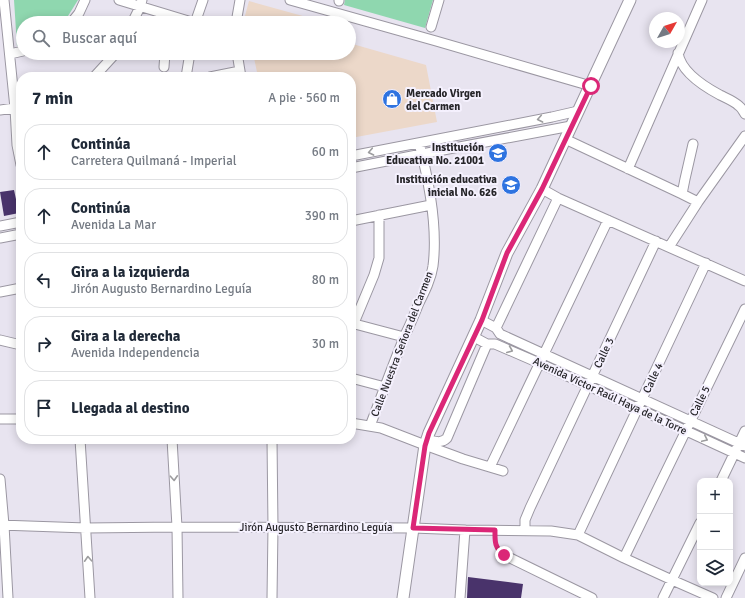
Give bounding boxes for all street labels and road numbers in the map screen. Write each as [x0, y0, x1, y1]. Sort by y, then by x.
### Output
street label: Calle Nuestra Señora del Carmen [368, 269, 436, 419]
street label: Calle 3 [591, 336, 617, 370]
street label: Avenida Víctor Raúl Haya de la Torre [531, 355, 689, 437]
street label: Calle 4 [640, 361, 666, 395]
street label: Calle 5 [687, 384, 713, 418]
street label: Jirón Augusto Bernardino Leguía [239, 521, 393, 534]

